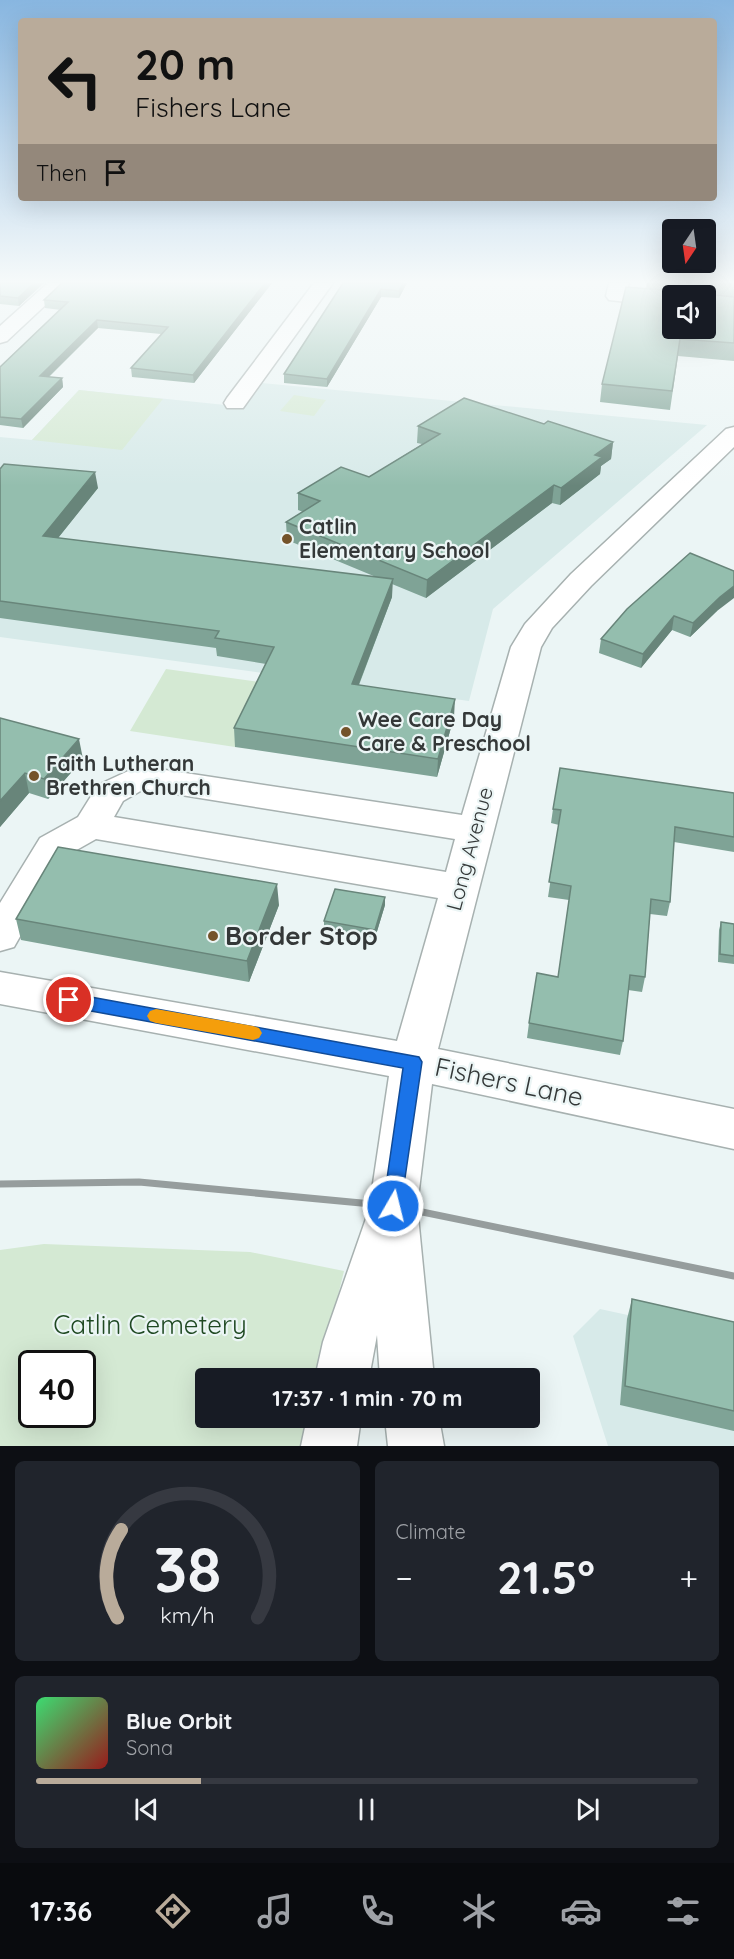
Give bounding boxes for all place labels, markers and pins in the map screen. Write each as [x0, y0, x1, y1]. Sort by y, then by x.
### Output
place label: Catlin Elementary School [299, 513, 490, 563]
marker: Catlin Elementary School [280, 532, 294, 546]
place label: Wee Care Day Care & Preschool [358, 706, 531, 756]
marker: Wee Care Day Care & Preschool [339, 725, 353, 739]
place label: Faith Lutheran Brethren Church [46, 750, 211, 800]
marker: Faith Lutheran Brethren Church [27, 769, 41, 783]
place label: Border Stop [225, 919, 378, 952]
marker: Border Stop [206, 929, 220, 943]
pin [43, 974, 94, 1025]

